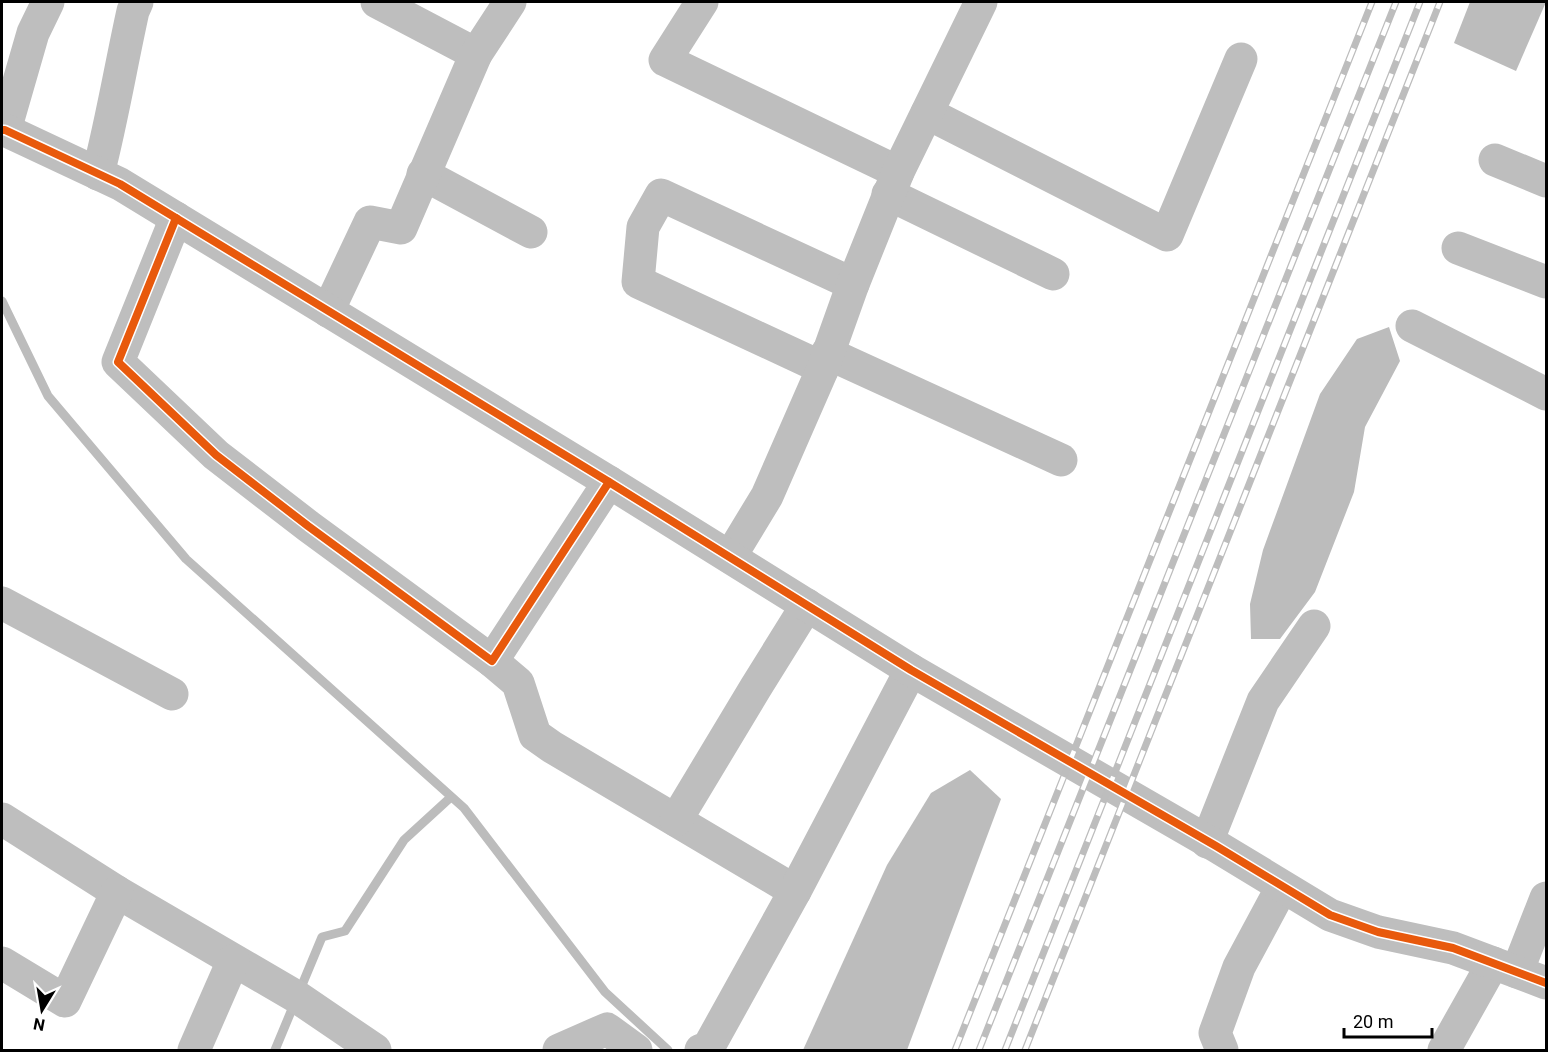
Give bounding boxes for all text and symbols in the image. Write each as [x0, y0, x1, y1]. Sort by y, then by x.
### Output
north arrow [12, 980, 72, 1040]
scale bar [1344, 1001, 1432, 1039]
text: 20 m [1353, 1011, 1393, 1032]
text: N [32, 1014, 47, 1035]

